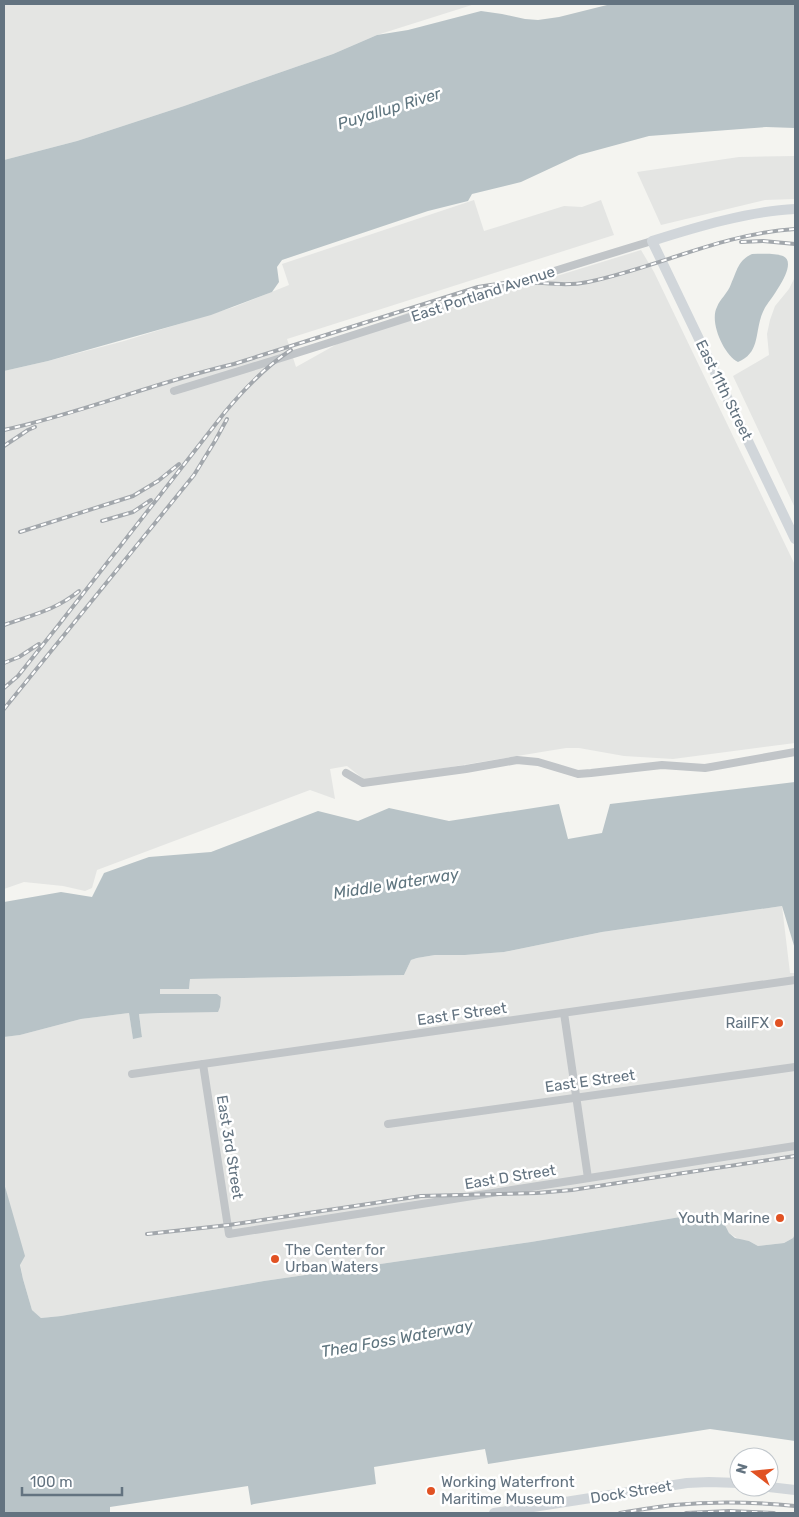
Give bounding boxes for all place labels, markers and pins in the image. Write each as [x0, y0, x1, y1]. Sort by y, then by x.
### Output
place label: RailFX [725, 1014, 770, 1032]
marker: RailFX [773, 1017, 785, 1029]
place label: Youth Marine [678, 1209, 770, 1227]
marker: Youth Marine [774, 1212, 786, 1224]
place label: The Center for Urban Waters [285, 1241, 385, 1276]
marker: The Center for Urban Waters [269, 1253, 281, 1265]
place label: Working Waterfront Maritime Museum [441, 1473, 575, 1508]
marker: Working Waterfront Maritime Museum [425, 1485, 437, 1497]

